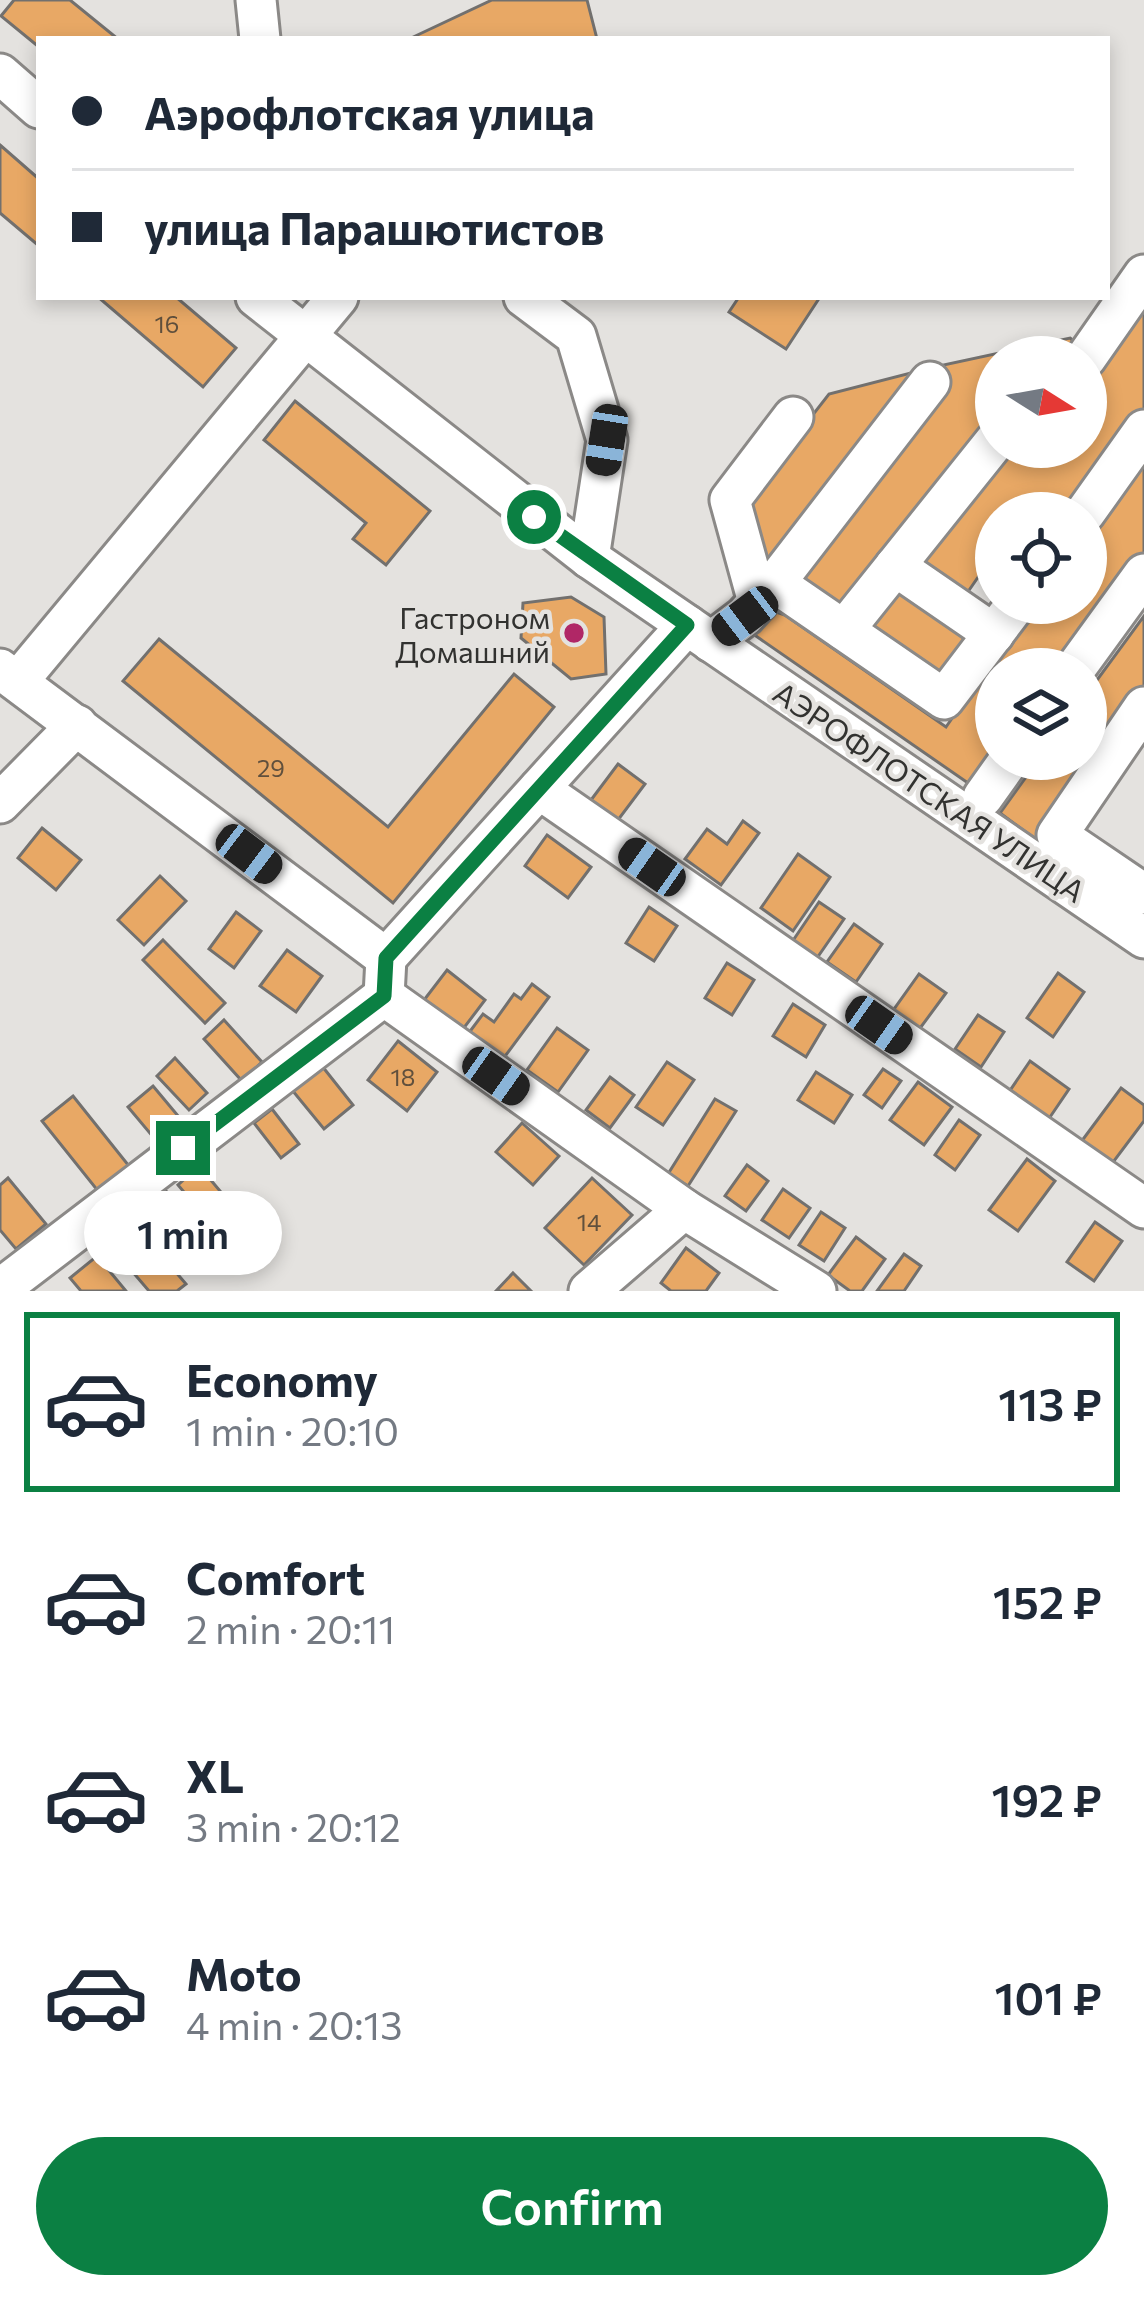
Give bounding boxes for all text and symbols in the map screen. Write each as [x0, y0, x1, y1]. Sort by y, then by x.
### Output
text: Аэрофлотская улица [144, 84, 595, 139]
text: улица Парашютистов [144, 199, 604, 254]
house number: 16 [155, 309, 179, 338]
north arrow [975, 336, 1107, 468]
map controls [975, 336, 1107, 780]
car [584, 402, 630, 478]
route start [507, 490, 561, 544]
button: locate [975, 492, 1107, 624]
car [705, 580, 785, 652]
place label: Гастроном Домашний [395, 598, 550, 669]
marker: Гастроном Домашний [561, 620, 587, 646]
button: layers [975, 648, 1107, 780]
street label: АЭРОФЛОТСКАЯ УЛИЦА [767, 673, 1093, 909]
house number: 29 [257, 753, 285, 782]
car [209, 818, 289, 890]
car [612, 832, 692, 902]
car [839, 990, 919, 1060]
car [456, 1041, 536, 1111]
house number: 18 [391, 1062, 415, 1091]
route end [156, 1121, 210, 1175]
callout: 1 min [84, 1190, 282, 1274]
house number: 14 [577, 1207, 601, 1236]
text: 1 min [137, 1209, 229, 1257]
icon: car [42, 1348, 150, 1456]
text: Economy [186, 1351, 378, 1406]
text: 113 ₽ [998, 1375, 1102, 1430]
text: 1 min · 20:10 [186, 1406, 399, 1454]
icon: car [42, 1546, 150, 1654]
text: Comfort [186, 1549, 365, 1604]
text: 152 ₽ [993, 1573, 1102, 1628]
text: 2 min · 20:11 [186, 1604, 395, 1652]
icon: car [42, 1744, 150, 1852]
text: XL [186, 1747, 244, 1802]
text: 192 ₽ [991, 1771, 1102, 1826]
text: 3 min · 20:12 [186, 1802, 401, 1850]
icon: car [42, 1942, 150, 2050]
text: Moto [186, 1945, 302, 2000]
text: 101 ₽ [994, 1969, 1102, 2024]
text: 4 min · 20:13 [186, 2000, 403, 2048]
button: Confirm [36, 2137, 1108, 2275]

